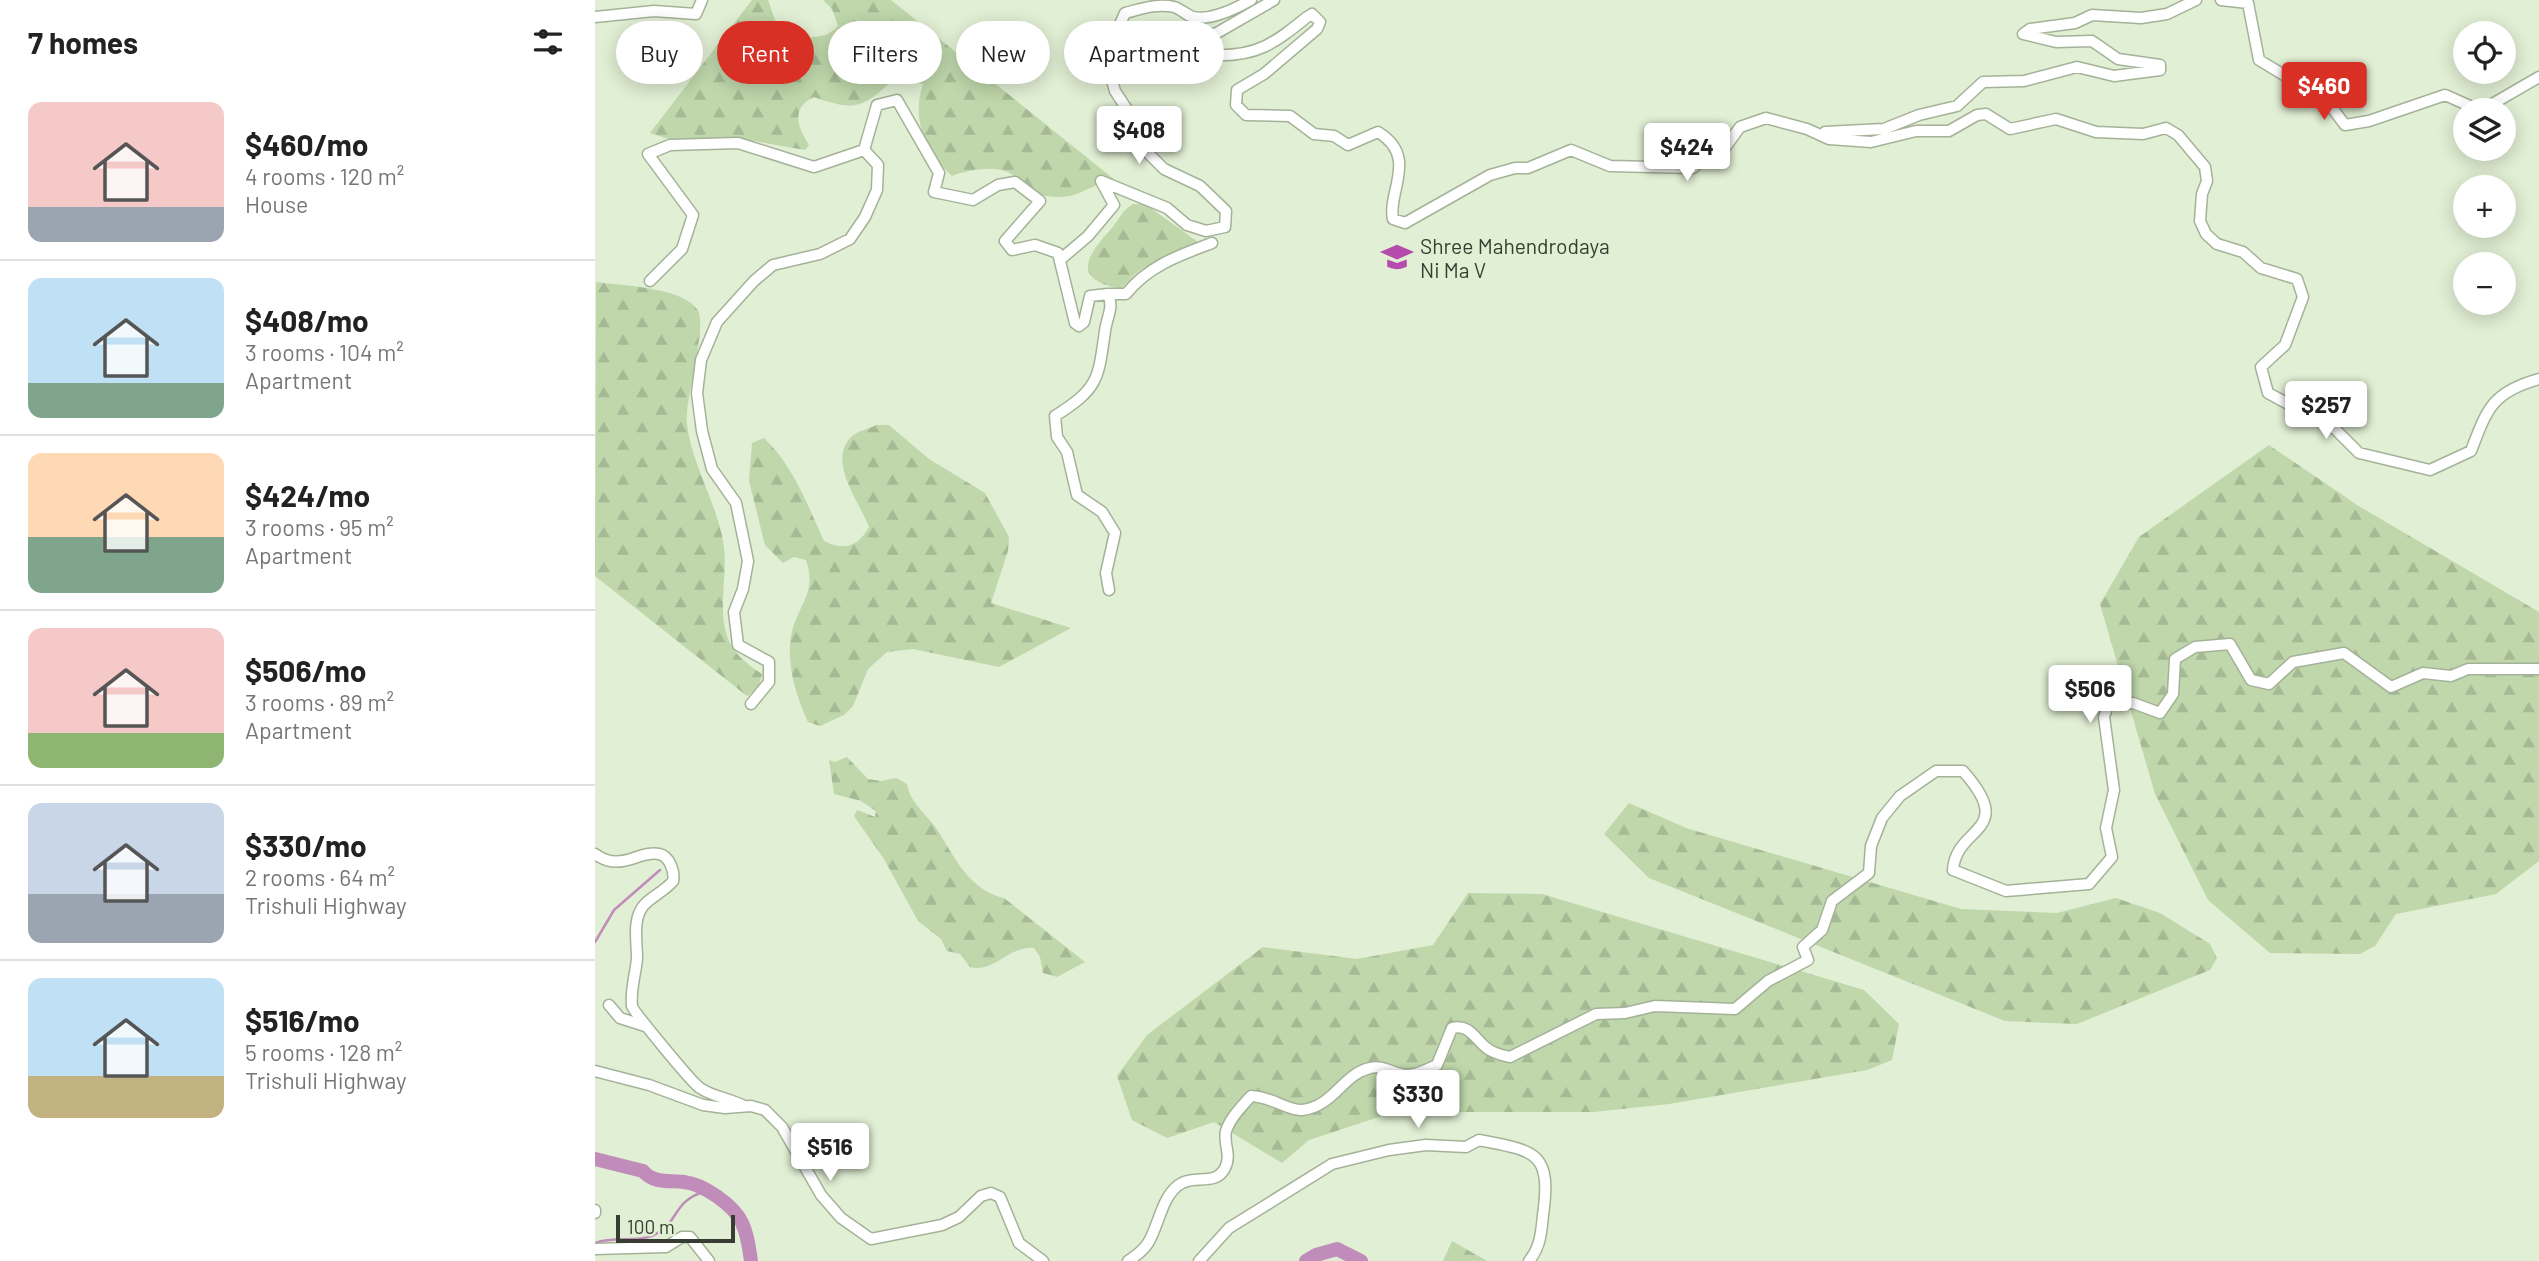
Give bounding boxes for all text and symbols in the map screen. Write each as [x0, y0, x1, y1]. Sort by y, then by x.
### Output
chip: Buy [616, 21, 703, 84]
chip: Rent [717, 21, 814, 84]
chip: Filters [828, 21, 942, 84]
chip: New [956, 21, 1050, 84]
chip: Apartment [1064, 21, 1224, 84]
map controls [2453, 21, 2516, 315]
button: locate [2453, 21, 2516, 84]
icon: filters [529, 23, 567, 61]
text: 7 homes [28, 24, 138, 60]
pin: $460 [2283, 62, 2365, 122]
text: $460 [2298, 71, 2350, 99]
button: layers [2453, 98, 2516, 161]
pin: $408 [1098, 106, 1180, 166]
text: $408 [1113, 115, 1165, 143]
pin: $424 [1646, 124, 1728, 183]
text: $460/mo [245, 126, 369, 162]
icon: home [84, 130, 168, 214]
text: $424 [1660, 132, 1714, 160]
text: 4 rooms · 120 m² [245, 162, 404, 190]
button: + [2453, 175, 2516, 238]
text: House [245, 190, 308, 218]
place label: Shree Mahendrodaya Ni Ma V [1420, 233, 1610, 282]
school or university icon: Shree Mahendrodaya Ni Ma V [1380, 240, 1414, 274]
button: − [2453, 252, 2516, 315]
text: $408/mo [245, 302, 369, 338]
icon: home [84, 306, 168, 390]
text: 3 rooms · 104 m² [245, 338, 404, 366]
text: Apartment [245, 366, 352, 394]
pin: $257 [2285, 382, 2367, 441]
text: $257 [2301, 390, 2351, 418]
text: $424/mo [245, 477, 370, 513]
icon: home [84, 481, 168, 565]
text: 3 rooms · 95 m² [245, 513, 394, 541]
text: Apartment [245, 541, 352, 569]
text: $506/mo [245, 652, 367, 688]
icon: home [84, 656, 168, 740]
pin: $506 [2049, 666, 2131, 725]
text: $506 [2064, 674, 2116, 702]
text: 3 rooms · 89 m² [245, 688, 394, 716]
text: Apartment [245, 716, 352, 744]
text: $330/mo [245, 827, 367, 863]
icon: home [84, 831, 168, 915]
text: 2 rooms · 64 m² [245, 863, 395, 891]
text: Trishuli Highway [245, 891, 407, 919]
text: $516/mo [245, 1002, 360, 1038]
icon: home [84, 1006, 168, 1090]
text: 5 rooms · 128 m² [245, 1038, 402, 1066]
text: Trishuli Highway [245, 1066, 407, 1094]
pin: $330 [1377, 1070, 1459, 1130]
text: $330 [1392, 1079, 1444, 1107]
pin: $516 [789, 1124, 871, 1183]
text: $516 [807, 1132, 853, 1160]
scale bar [616, 1212, 735, 1244]
text: 100 m [627, 1215, 675, 1238]

